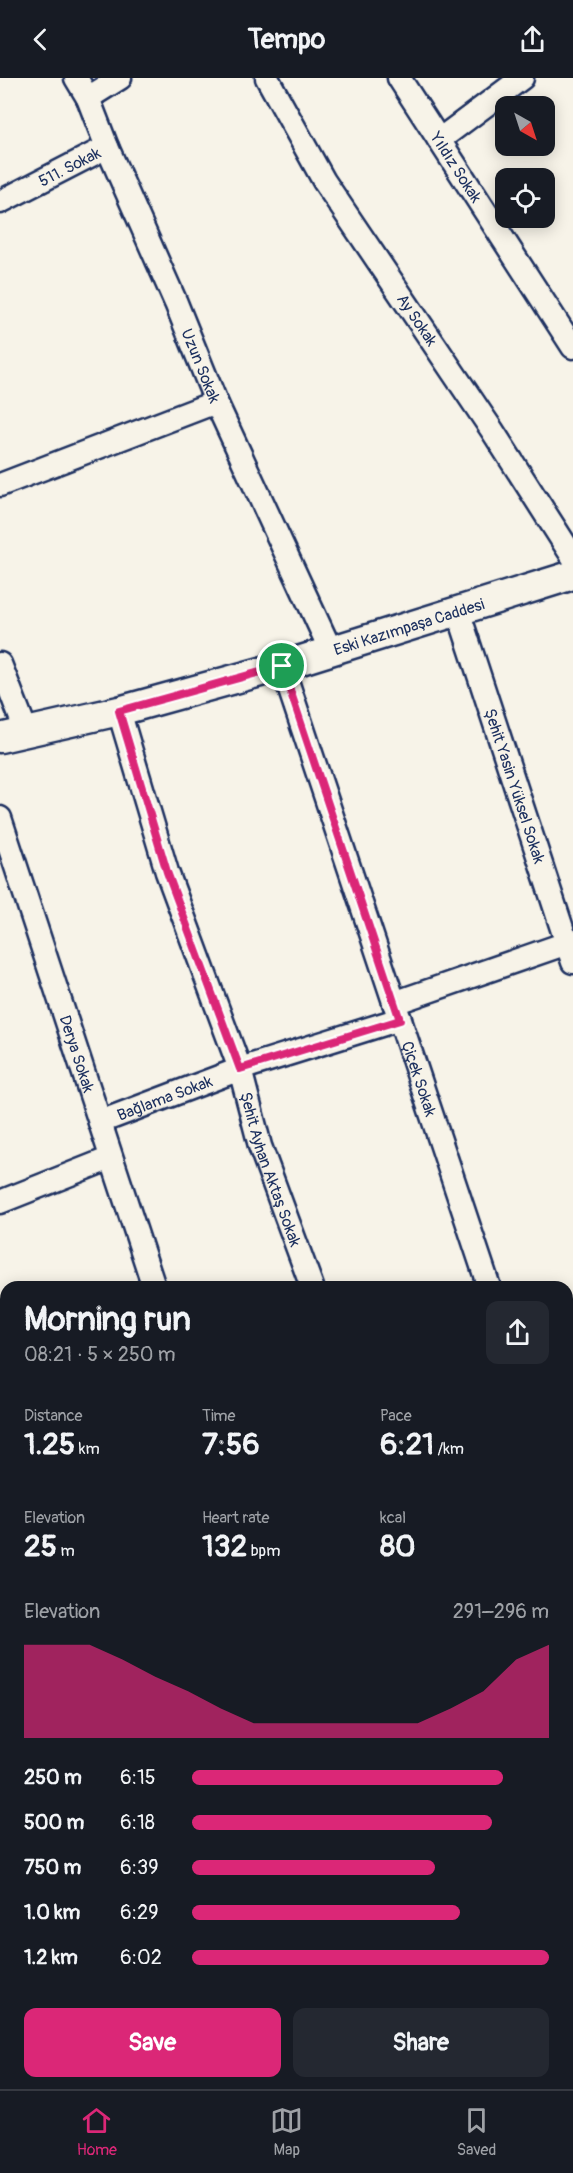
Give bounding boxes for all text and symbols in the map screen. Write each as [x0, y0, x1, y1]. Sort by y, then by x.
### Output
icon: back [24, 23, 57, 56]
text: Tempo [248, 23, 325, 56]
icon: share [516, 23, 549, 56]
north arrow [495, 96, 555, 156]
map controls [495, 96, 555, 228]
street label: Yıldız Sokak [425, 128, 486, 207]
street label: 511. Sokak [35, 143, 104, 191]
button: locate [495, 168, 555, 228]
street label: Ay Sokak [392, 290, 442, 350]
street label: Uzun Sokak [176, 326, 224, 406]
street label: Eski Kazımpaşa Caddesi [331, 594, 487, 660]
pin [256, 640, 307, 691]
icon: arrive [265, 649, 298, 682]
street label: Şehit Yasin Yüksel Sokak [480, 706, 549, 866]
street label: Derya Sokak [54, 1013, 99, 1095]
street label: Çiçek Sokak [397, 1039, 441, 1119]
street label: Bağlama Sokak [115, 1071, 216, 1126]
street label: Şehit Ayhan Aktaş Sokak [235, 1090, 305, 1250]
text: Morning run [24, 1299, 191, 1340]
button: share [486, 1301, 549, 1364]
text: 08:21 · 5 × 250 m [24, 1342, 176, 1367]
text: Distance [24, 1406, 83, 1426]
text: Time [202, 1406, 235, 1426]
text: Pace [380, 1406, 412, 1426]
text: 1.25 [24, 1426, 75, 1463]
text: 7:56 [202, 1426, 260, 1463]
text: 6:21 [380, 1426, 434, 1463]
text: km [75, 1439, 100, 1459]
text: /km [434, 1439, 464, 1459]
text: Elevation [24, 1508, 85, 1528]
text: Heart rate [202, 1508, 269, 1528]
text: kcal [380, 1508, 406, 1528]
text: 25 [24, 1528, 57, 1565]
text: 132 [202, 1528, 247, 1565]
text: 80 [380, 1528, 416, 1565]
text: m [57, 1541, 75, 1561]
text: bpm [247, 1541, 280, 1561]
text: Elevation [24, 1599, 100, 1624]
text: 291–296 m [453, 1599, 549, 1624]
text: 250 m [24, 1765, 82, 1790]
text: 6:15 [120, 1765, 156, 1790]
text: 500 m [24, 1810, 84, 1835]
text: 6:18 [120, 1810, 155, 1835]
text: 750 m [24, 1855, 81, 1880]
text: 6:39 [120, 1855, 158, 1880]
text: 1.0 km [24, 1900, 80, 1925]
text: 6:29 [120, 1900, 158, 1925]
text: 1.2 km [24, 1945, 78, 1970]
text: 6:02 [120, 1945, 162, 1970]
button: Save [24, 2008, 281, 2077]
button: Share [293, 2008, 549, 2077]
tab: Home [77, 2104, 117, 2160]
tab: Map [270, 2104, 303, 2160]
tab: Saved [457, 2104, 496, 2160]

